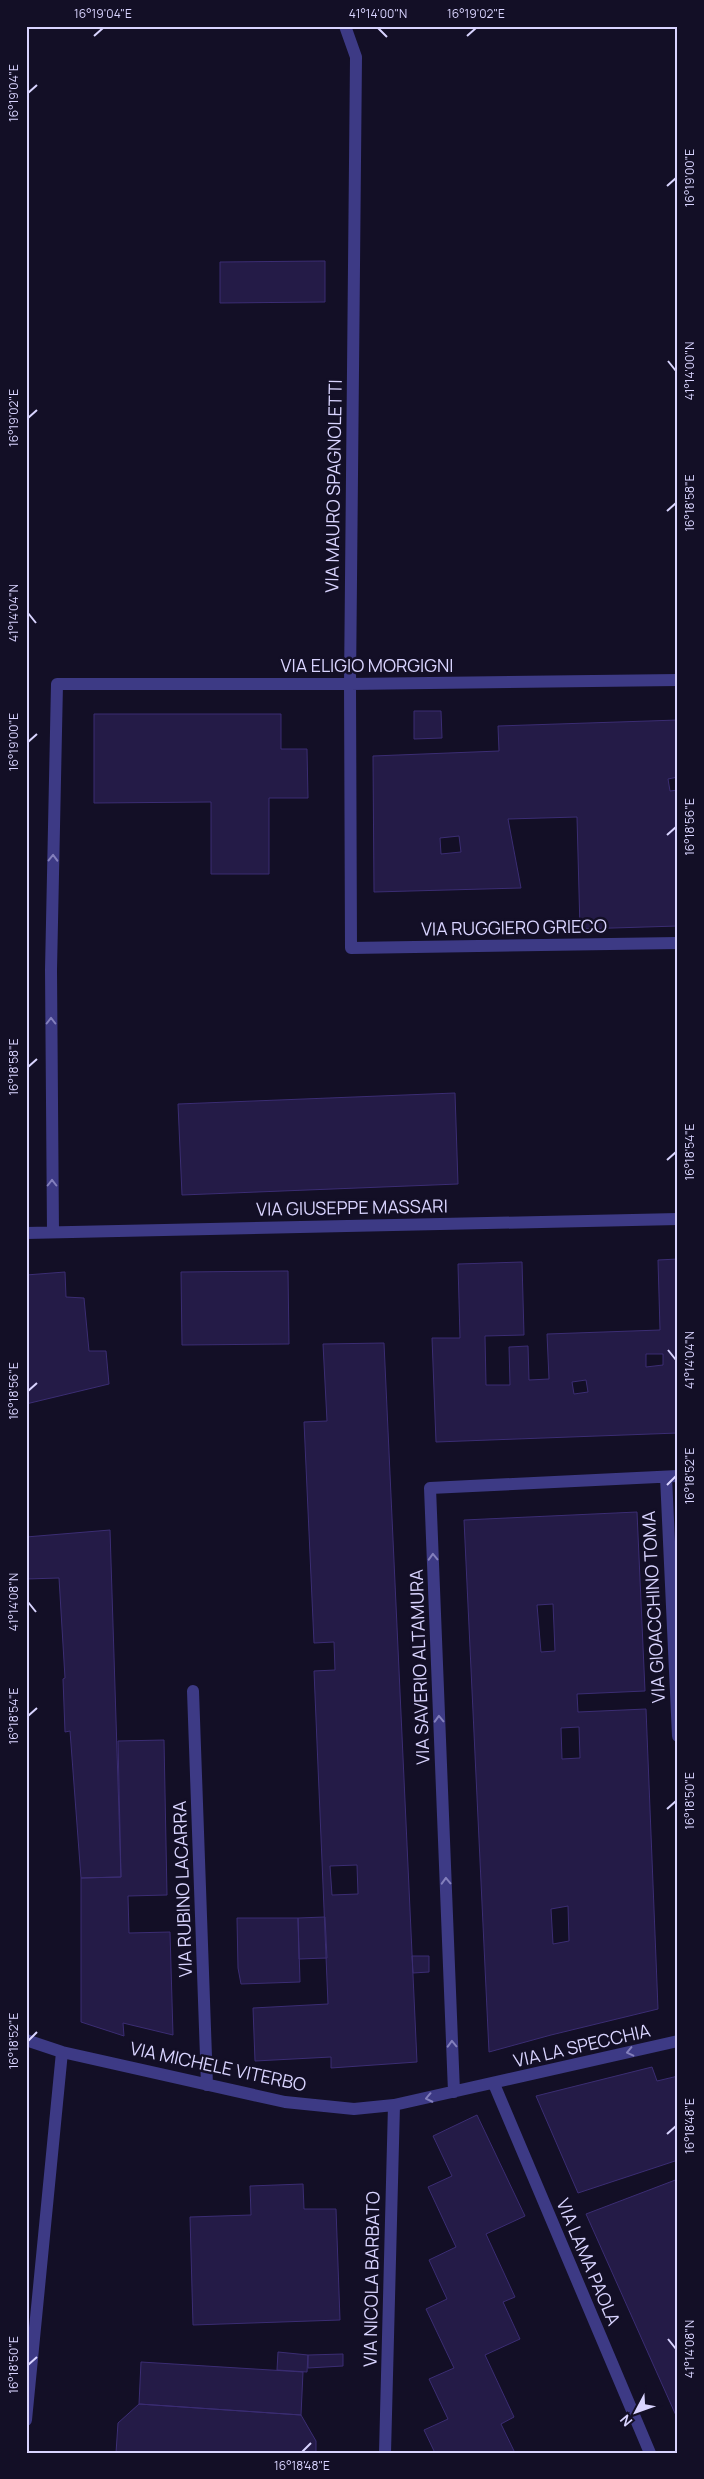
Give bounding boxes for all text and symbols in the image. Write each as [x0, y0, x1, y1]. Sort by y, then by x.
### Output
text: 16°19'04"E [74, 5, 132, 22]
text: 41°14'00"N [349, 5, 407, 22]
text: 16°19'02"E [447, 5, 505, 22]
text: 16°19'04"E [5, 64, 22, 122]
text: 16°19'00"E [681, 149, 698, 207]
text: 41°14'00"N [681, 342, 698, 400]
street label: VIA MAURO SPAGNOLETTI [319, 379, 347, 593]
text: 16°19'02"E [5, 389, 22, 447]
text: 16°18'58"E [681, 474, 698, 532]
text: 41°14'04"N [5, 584, 22, 642]
street label: VIA ELIGIO MORGIGNI [281, 653, 453, 677]
text: 16°19'00"E [5, 713, 22, 771]
text: 16°18'56"E [681, 798, 698, 856]
one-way arrow [48, 854, 58, 862]
street label: VIA RUGGIERO GRIECO [421, 913, 607, 941]
one-way arrow [46, 1017, 56, 1024]
text: 16°18'58"E [5, 1038, 22, 1096]
text: 16°18'54"E [681, 1123, 698, 1180]
one-way arrow [47, 1179, 57, 1186]
street label: VIA GIUSEPPE MASSARI [256, 1193, 448, 1221]
text: 41°14'04"N [681, 1331, 698, 1389]
text: 16°18'56"E [5, 1362, 22, 1420]
text: 16°18'52"E [681, 1447, 698, 1504]
street label: VIA GIOACCHINO TOMA [636, 1510, 670, 1704]
one-way arrow [428, 1552, 438, 1560]
street label: VIA SAVERIO ALTAMURA [404, 1568, 434, 1765]
text: 41°14'08"N [5, 1573, 22, 1631]
text: 16°18'54"E [5, 1687, 22, 1744]
one-way arrow [434, 1715, 445, 1723]
text: 16°18'50"E [681, 1772, 698, 1830]
street label: VIA RUBINO LACARRA [167, 1800, 197, 1978]
one-way arrow [440, 1877, 451, 1885]
text: 16°18'52"E [5, 2012, 22, 2069]
street label: VIA LA SPECCHIA [511, 2017, 653, 2072]
street label: VIA MICHELE VITERBO [128, 2036, 308, 2096]
one-way arrow [447, 2040, 457, 2048]
one-way arrow [626, 2046, 635, 2057]
one-way arrow [425, 2092, 434, 2103]
text: 16°18'48"E [681, 2098, 698, 2154]
street label: VIA NICOLA BARBATO [357, 2191, 385, 2367]
street label: VIA LAMA PAOLA [551, 2195, 627, 2329]
text: 41°14'08"N [681, 2320, 698, 2378]
text: 16°18'50"E [5, 2336, 22, 2394]
north arrow [612, 2386, 662, 2436]
text: N [615, 2411, 636, 2431]
text: 16°18'48"E [274, 2457, 330, 2474]

